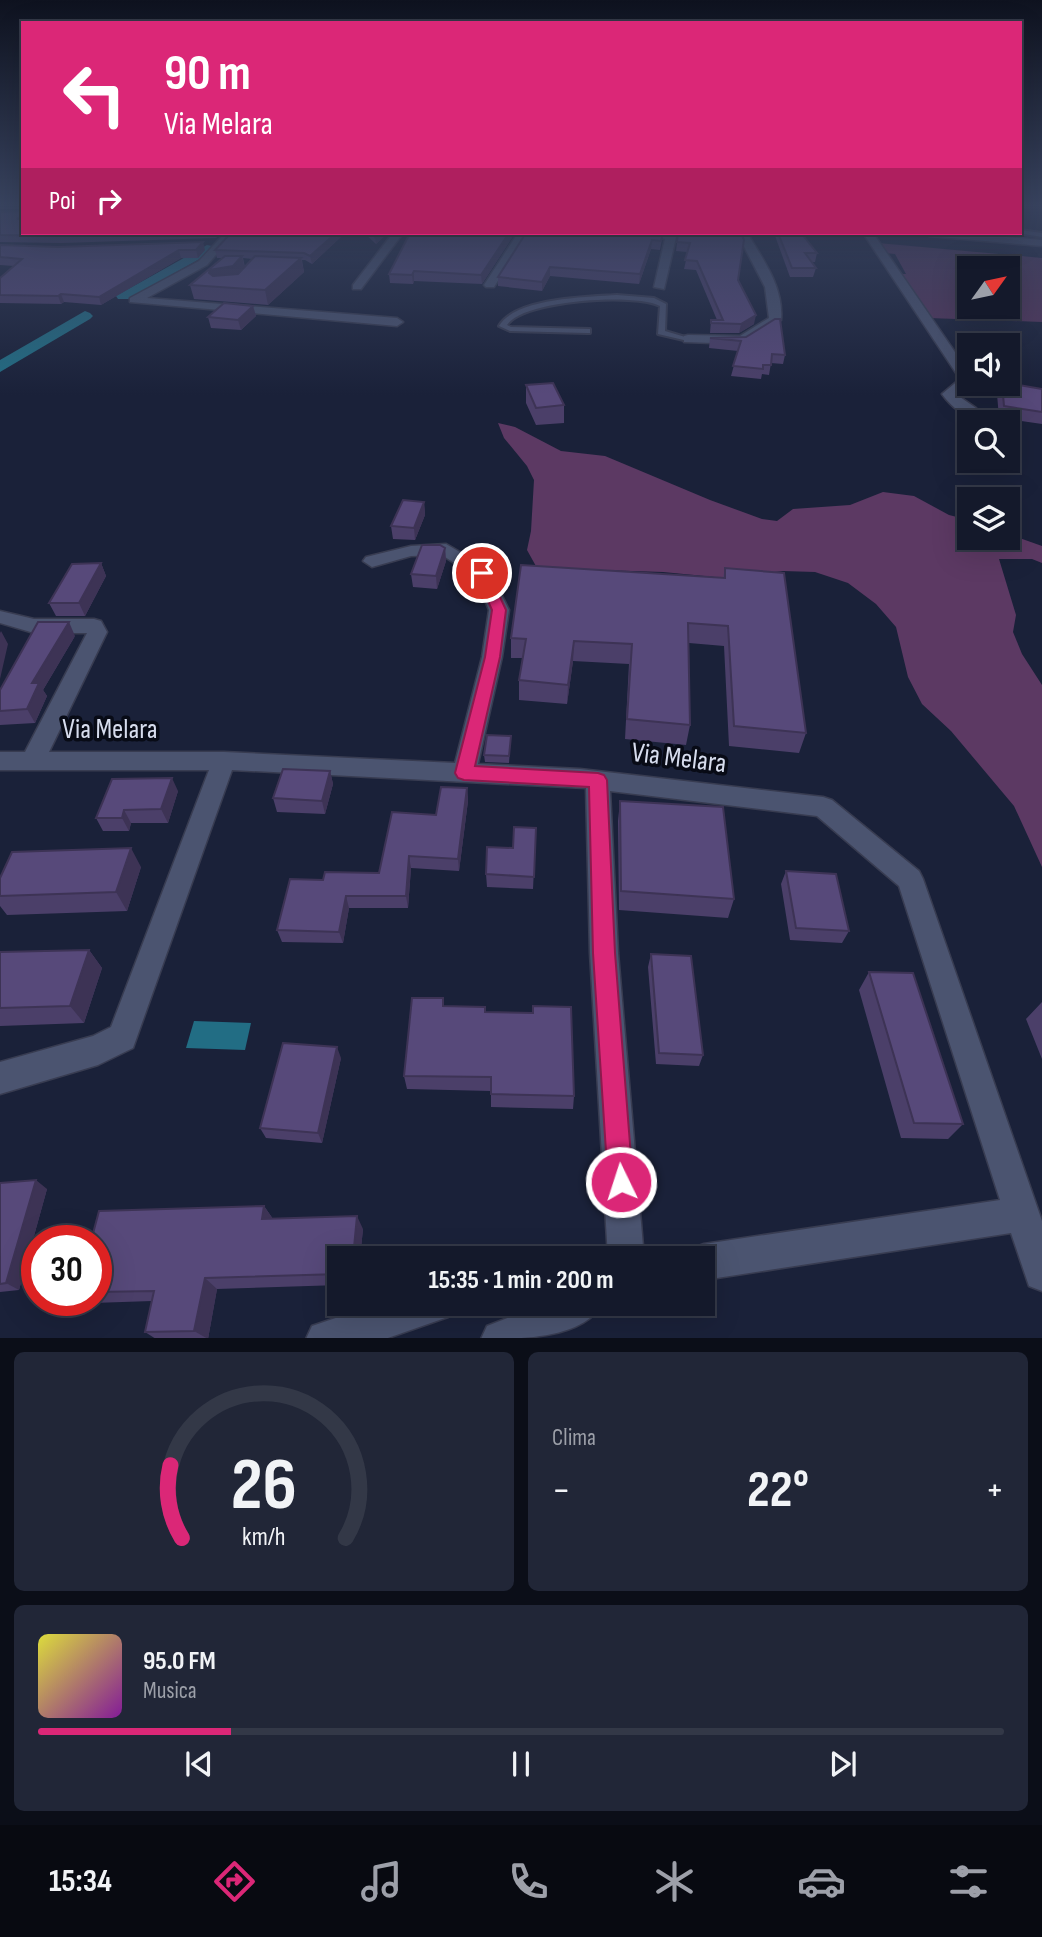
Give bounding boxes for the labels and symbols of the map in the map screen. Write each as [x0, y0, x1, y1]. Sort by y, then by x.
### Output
north arrow [957, 256, 1020, 318]
pin [452, 543, 512, 603]
street label: Via Melara [62, 713, 158, 746]
street label: Via Melara [630, 736, 728, 780]
position arrow [584, 1145, 658, 1219]
speed limit sign: 30 [21, 1225, 112, 1316]

